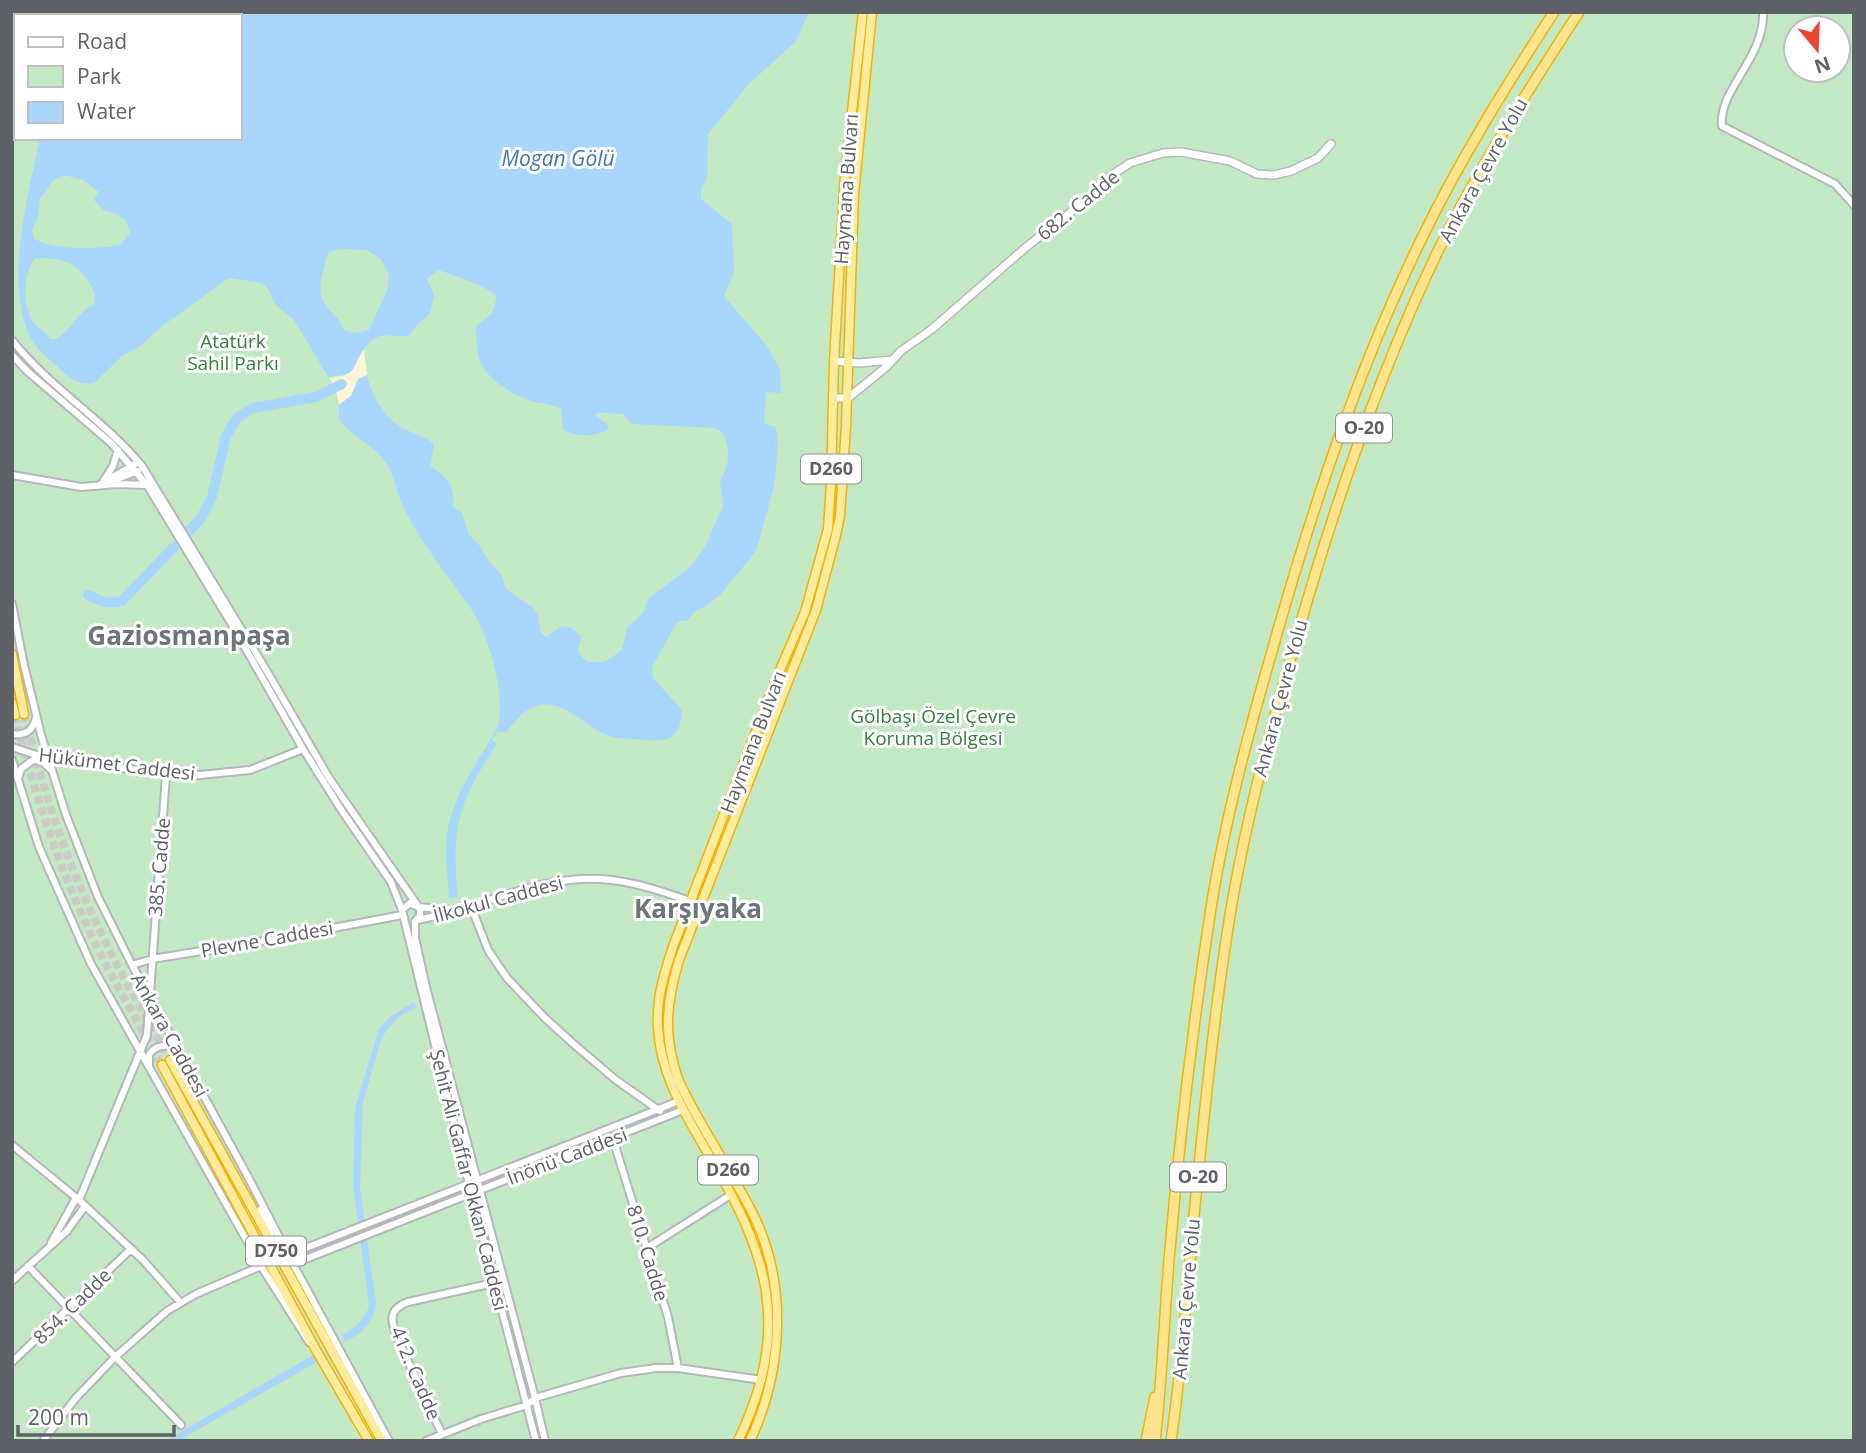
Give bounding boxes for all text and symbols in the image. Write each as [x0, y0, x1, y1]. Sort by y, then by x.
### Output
legend [14, 14, 242, 140]
north arrow [1782, 14, 1852, 84]
text: Road [77, 27, 127, 55]
text: N [1811, 50, 1834, 80]
text: Park [77, 62, 121, 90]
street label: Ankara Çevre Yolu [1432, 93, 1534, 247]
text: Water [77, 97, 136, 125]
street label: Haymana Bulvarı [828, 113, 864, 265]
water label: Mogan Gölü [501, 144, 615, 172]
street label: 682. Cadde [1031, 164, 1125, 246]
park label: Atatürk Sahil Parkı [187, 328, 279, 376]
road number: O-20 [1336, 414, 1392, 442]
road number: D260 [801, 454, 861, 484]
district label: Gaziosmanpaşa [87, 617, 291, 653]
street label: Ankara Çevre Yolu [1247, 617, 1313, 779]
street label: Haymana Bulvarı [714, 667, 792, 817]
park label: Gölbaşı Özel Çevre Koruma Bölgesi [850, 703, 1016, 751]
street label: Hükümet Caddesi [37, 741, 197, 787]
street label: 385. Cadde [142, 817, 176, 917]
street label: İlkokul Caddesi [430, 869, 566, 929]
district label: Karşıyaka [634, 890, 762, 926]
street label: Plevne Caddesi [199, 915, 335, 963]
street label: Ankara Caddesi [125, 968, 215, 1102]
street label: Şehit Ali Gaffar Okkan Caddesi [424, 1047, 514, 1313]
street label: İnönü Caddesi [503, 1121, 631, 1191]
road number: D260 [698, 1156, 758, 1184]
road number: O-20 [1170, 1162, 1226, 1192]
street label: 810. Cadde [621, 1202, 675, 1304]
street label: Ankara Çevre Yolu [1166, 1217, 1206, 1381]
road number: D750 [246, 1236, 306, 1266]
street label: 854. Cadde [27, 1262, 117, 1350]
street label: 412. Cadde [385, 1322, 447, 1424]
scale bar [18, 1394, 173, 1438]
text: 200 m [28, 1403, 89, 1431]

